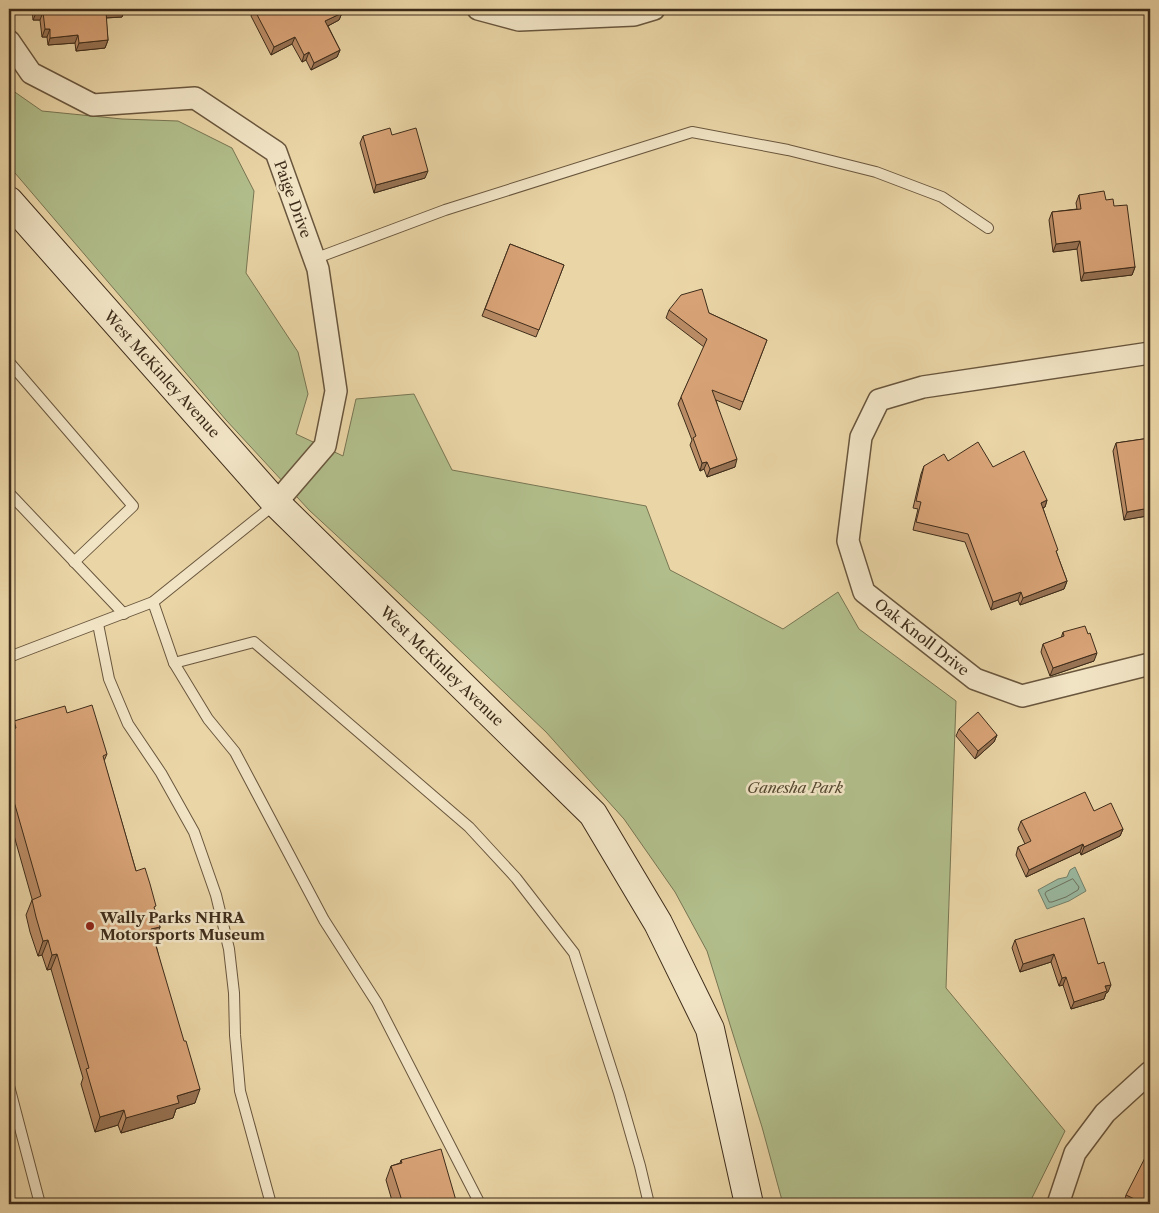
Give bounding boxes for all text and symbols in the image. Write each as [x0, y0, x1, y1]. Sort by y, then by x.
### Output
street label: Paige Drive [270, 158, 316, 240]
street label: West McKinley Avenue [99, 306, 224, 442]
street label: Oak Knoll Drive [871, 594, 973, 680]
street label: West McKinley Avenue [375, 601, 508, 730]
park label: Ganesha Park [747, 778, 843, 797]
place label: Wally Parks NHRA Motorsports Museum [99, 908, 265, 944]
marker: Wally Parks NHRA Motorsports Museum [84, 920, 96, 932]

